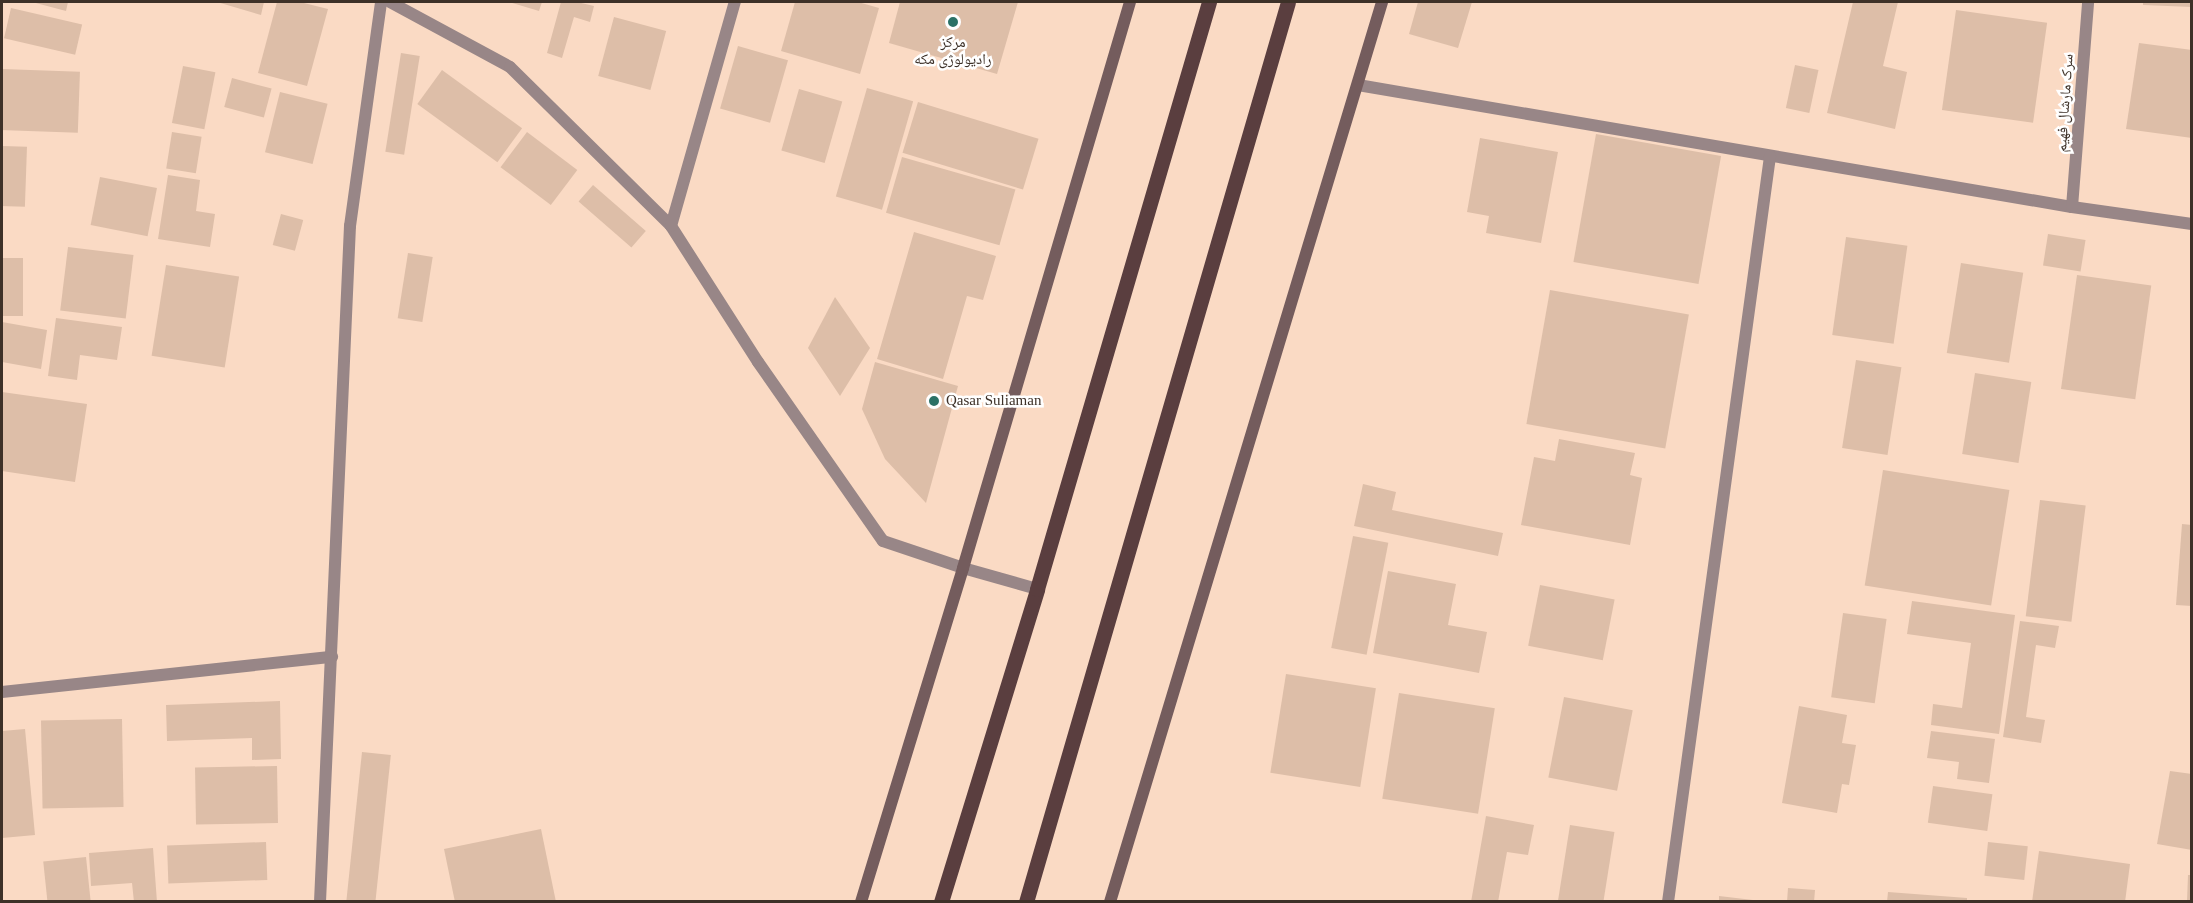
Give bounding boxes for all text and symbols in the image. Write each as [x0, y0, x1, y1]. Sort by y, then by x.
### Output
marker: مرکز رادیولوژی مکه [944, 13, 962, 31]
place label: مرکز رادیولوژی مکه [914, 33, 992, 68]
street label: سرک مارشال فهیم [2053, 53, 2077, 153]
place label: Qasar Suliaman [946, 392, 1041, 410]
marker: Qasar Suliaman [927, 394, 941, 408]

